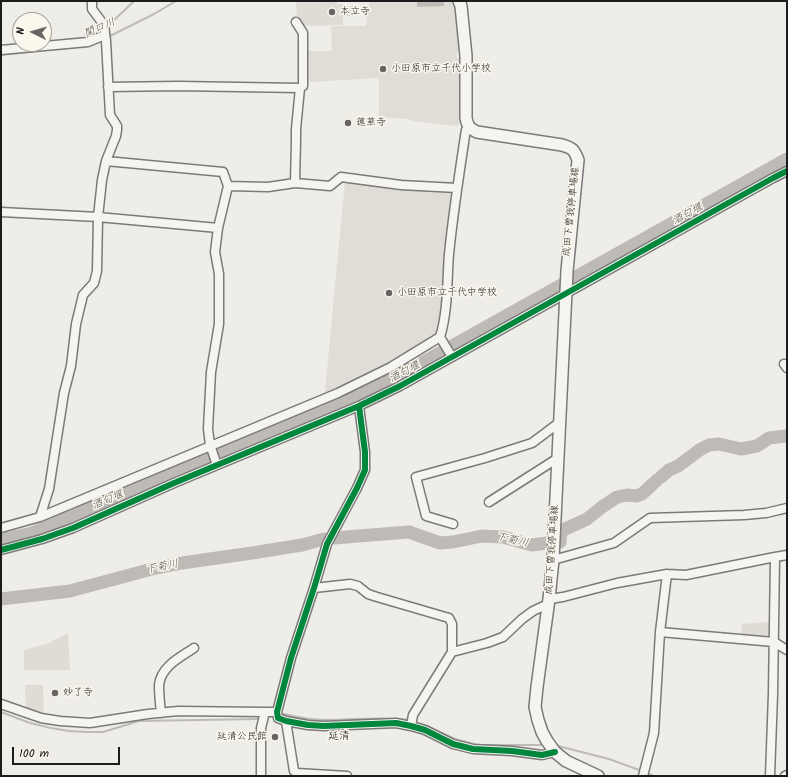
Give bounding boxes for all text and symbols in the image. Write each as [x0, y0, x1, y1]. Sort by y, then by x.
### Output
place label: 本立寺 [340, 6, 370, 18]
marker: 本立寺 [327, 7, 337, 17]
north arrow [12, 12, 52, 52]
water label: 関口川 [82, 16, 118, 42]
text: N [12, 27, 30, 35]
place label: 小田原市立千代小学校 [391, 63, 491, 75]
marker: 小田原市立千代小学校 [378, 64, 388, 74]
place label: 蓮華寺 [356, 117, 386, 129]
marker: 蓮華寺 [343, 118, 353, 128]
street label: 成田下曽我停車場線 [561, 167, 583, 257]
water label: 酒匂堰 [670, 201, 706, 229]
place label: 小田原市立千代中学校 [397, 287, 497, 299]
marker: 小田原市立千代中学校 [384, 288, 394, 298]
water label: 酒匂堰 [387, 359, 423, 387]
water label: 酒匂堰 [90, 488, 126, 514]
street label: 成田下曽我停車場線 [544, 505, 562, 595]
water label: 下菊川 [494, 531, 530, 551]
water label: 下菊川 [145, 558, 179, 578]
place label: 妙了寺 [63, 687, 93, 699]
marker: 妙了寺 [50, 688, 60, 698]
district label: 延清 [328, 730, 350, 744]
place label: 延清公民館 [217, 731, 267, 743]
marker: 延清公民館 [270, 732, 280, 742]
scale bar [14, 739, 122, 765]
text: 100 m [19, 744, 49, 763]

